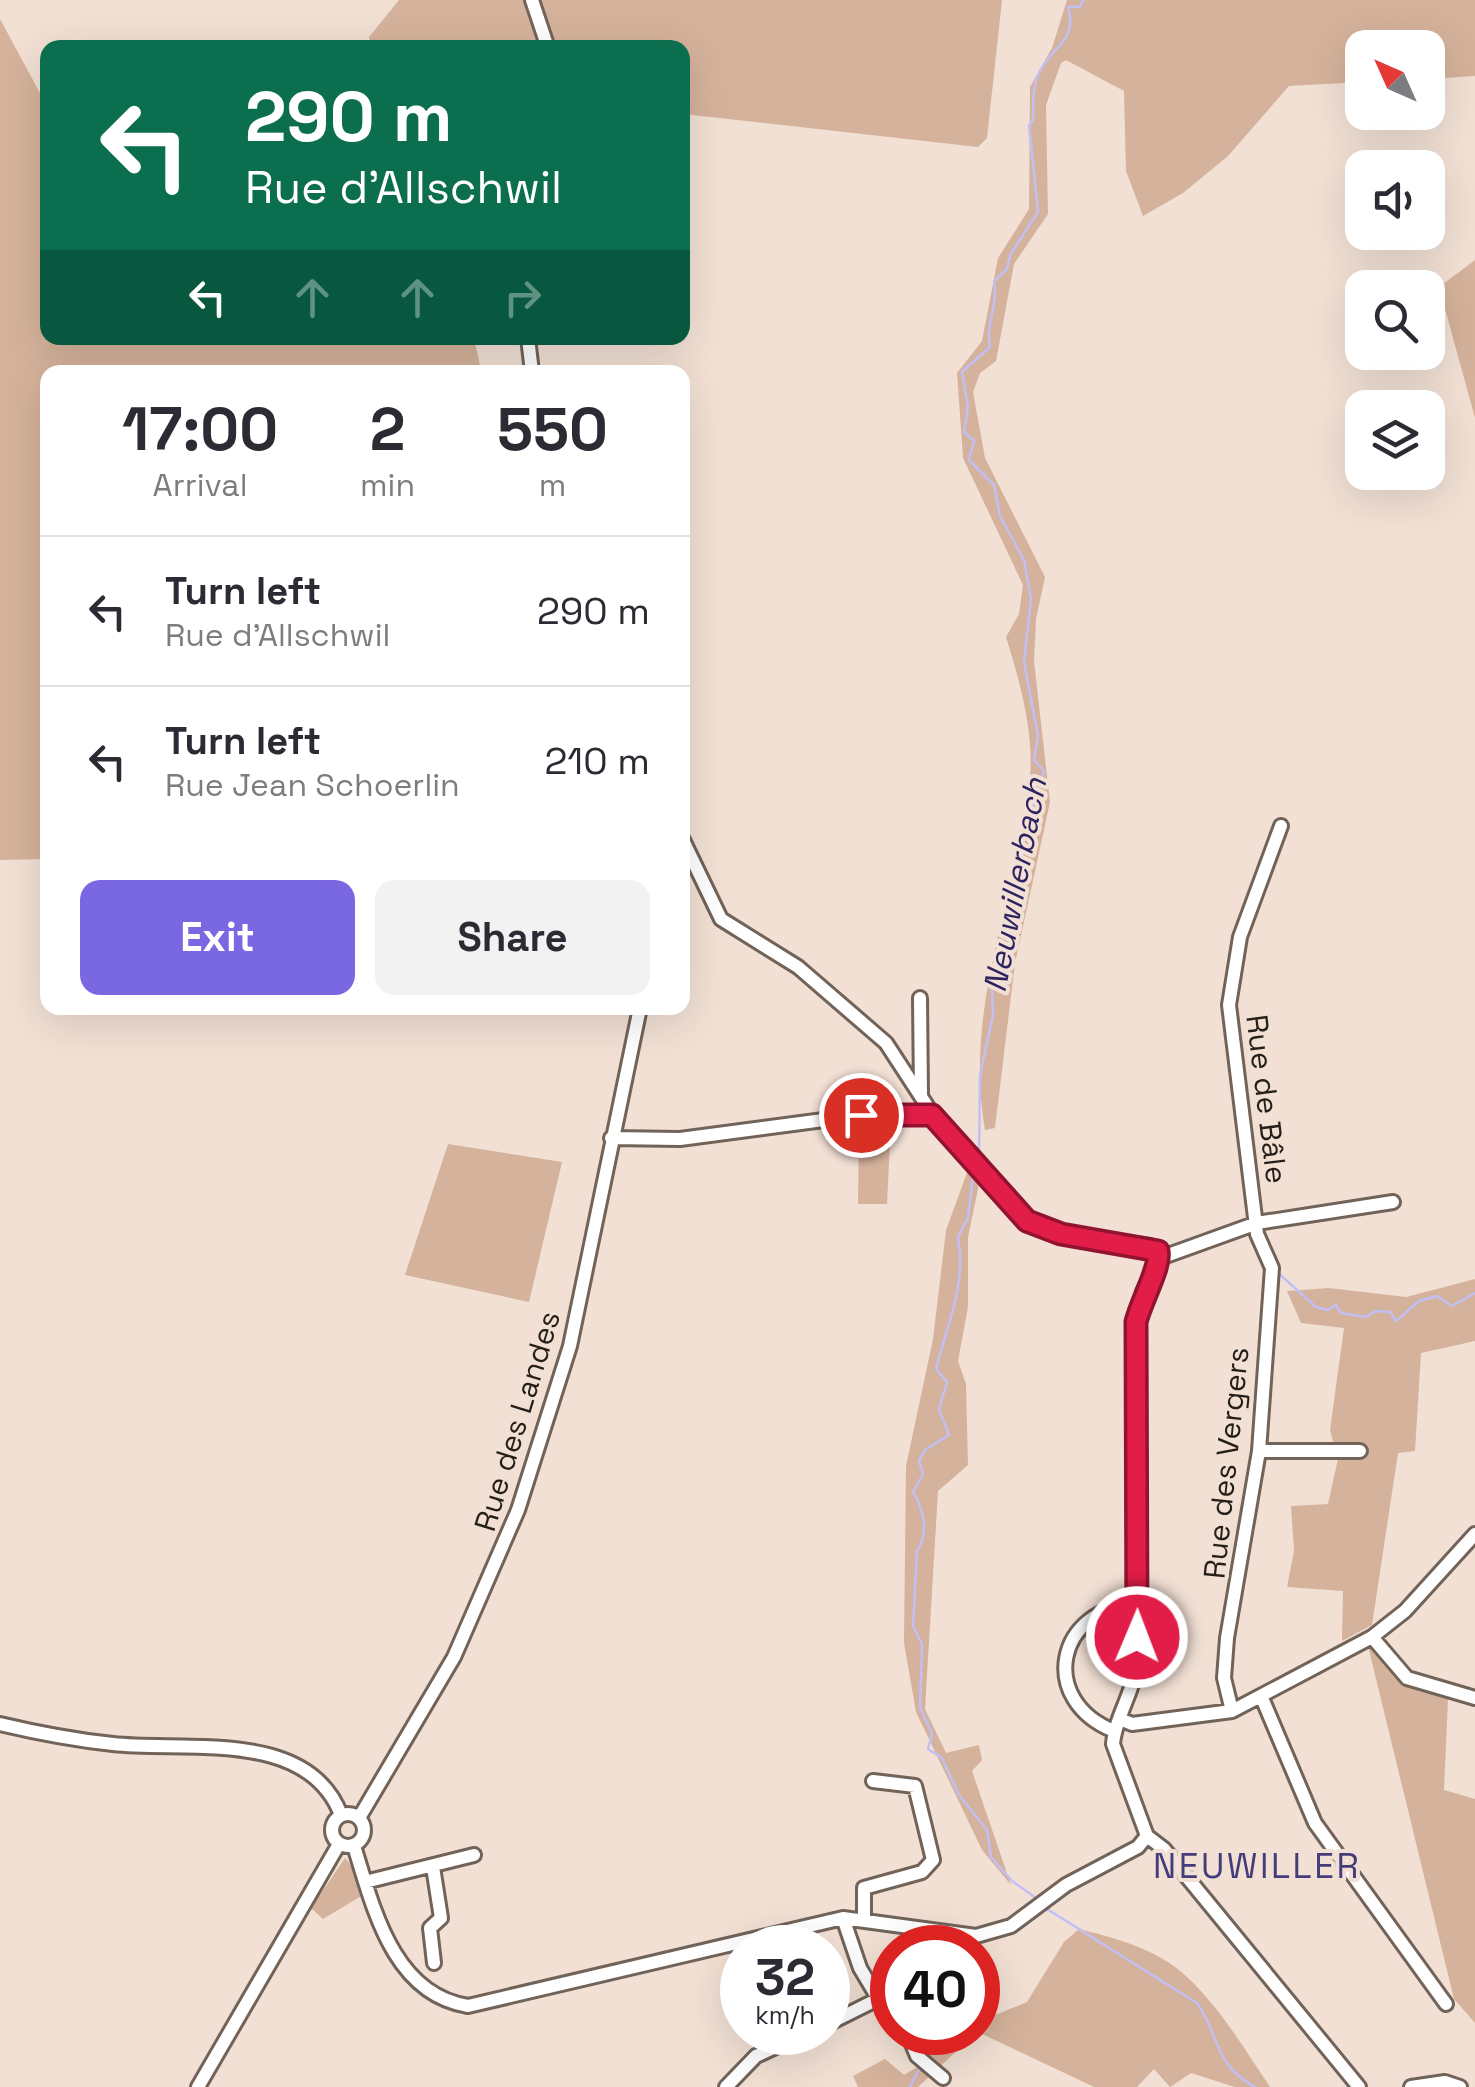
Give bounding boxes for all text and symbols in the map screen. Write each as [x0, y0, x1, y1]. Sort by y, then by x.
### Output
north arrow [1345, 30, 1445, 130]
map controls [1345, 30, 1445, 490]
text: 290 m [245, 72, 452, 161]
icon: left [80, 80, 210, 210]
button: sound [1345, 150, 1445, 250]
text: Rue d'Allschwil [245, 159, 562, 216]
icon: left [180, 270, 235, 325]
icon: ahead [285, 270, 340, 325]
icon: ahead [390, 270, 445, 325]
icon: right [495, 270, 550, 325]
button: search [1345, 270, 1445, 370]
button: layers [1345, 390, 1445, 490]
text: 17:00 [122, 391, 278, 468]
text: 2 [370, 391, 405, 468]
text: 550 [497, 391, 608, 468]
text: Arrival [152, 465, 248, 505]
text: min [360, 465, 415, 505]
text: m [539, 465, 566, 505]
text: Turn left [165, 567, 321, 615]
icon: left [80, 584, 135, 639]
text: 290 m [537, 587, 650, 635]
text: Rue d'Allschwil [165, 615, 390, 655]
text: Turn left [165, 717, 321, 765]
icon: left [80, 734, 135, 789]
text: 210 m [544, 737, 650, 785]
text: Rue Jean Schoerlin [165, 765, 460, 805]
water label: Neuwillerbach [975, 773, 1056, 995]
button: Exit [80, 880, 355, 995]
button: Share [375, 880, 650, 995]
street label: Rue de Bâle [1237, 1012, 1297, 1186]
pin [819, 1073, 904, 1158]
icon: arrive [834, 1088, 889, 1143]
street label: Rue des Landes [465, 1306, 569, 1536]
street label: Rue des Vergers [1194, 1345, 1258, 1581]
position arrow [1085, 1585, 1189, 1689]
district label: NEUWILLER [1153, 1844, 1361, 1888]
speed limit sign: 40 [870, 1925, 1000, 2055]
text: 32 [755, 1946, 815, 2010]
text: km/h [755, 1999, 815, 2031]

